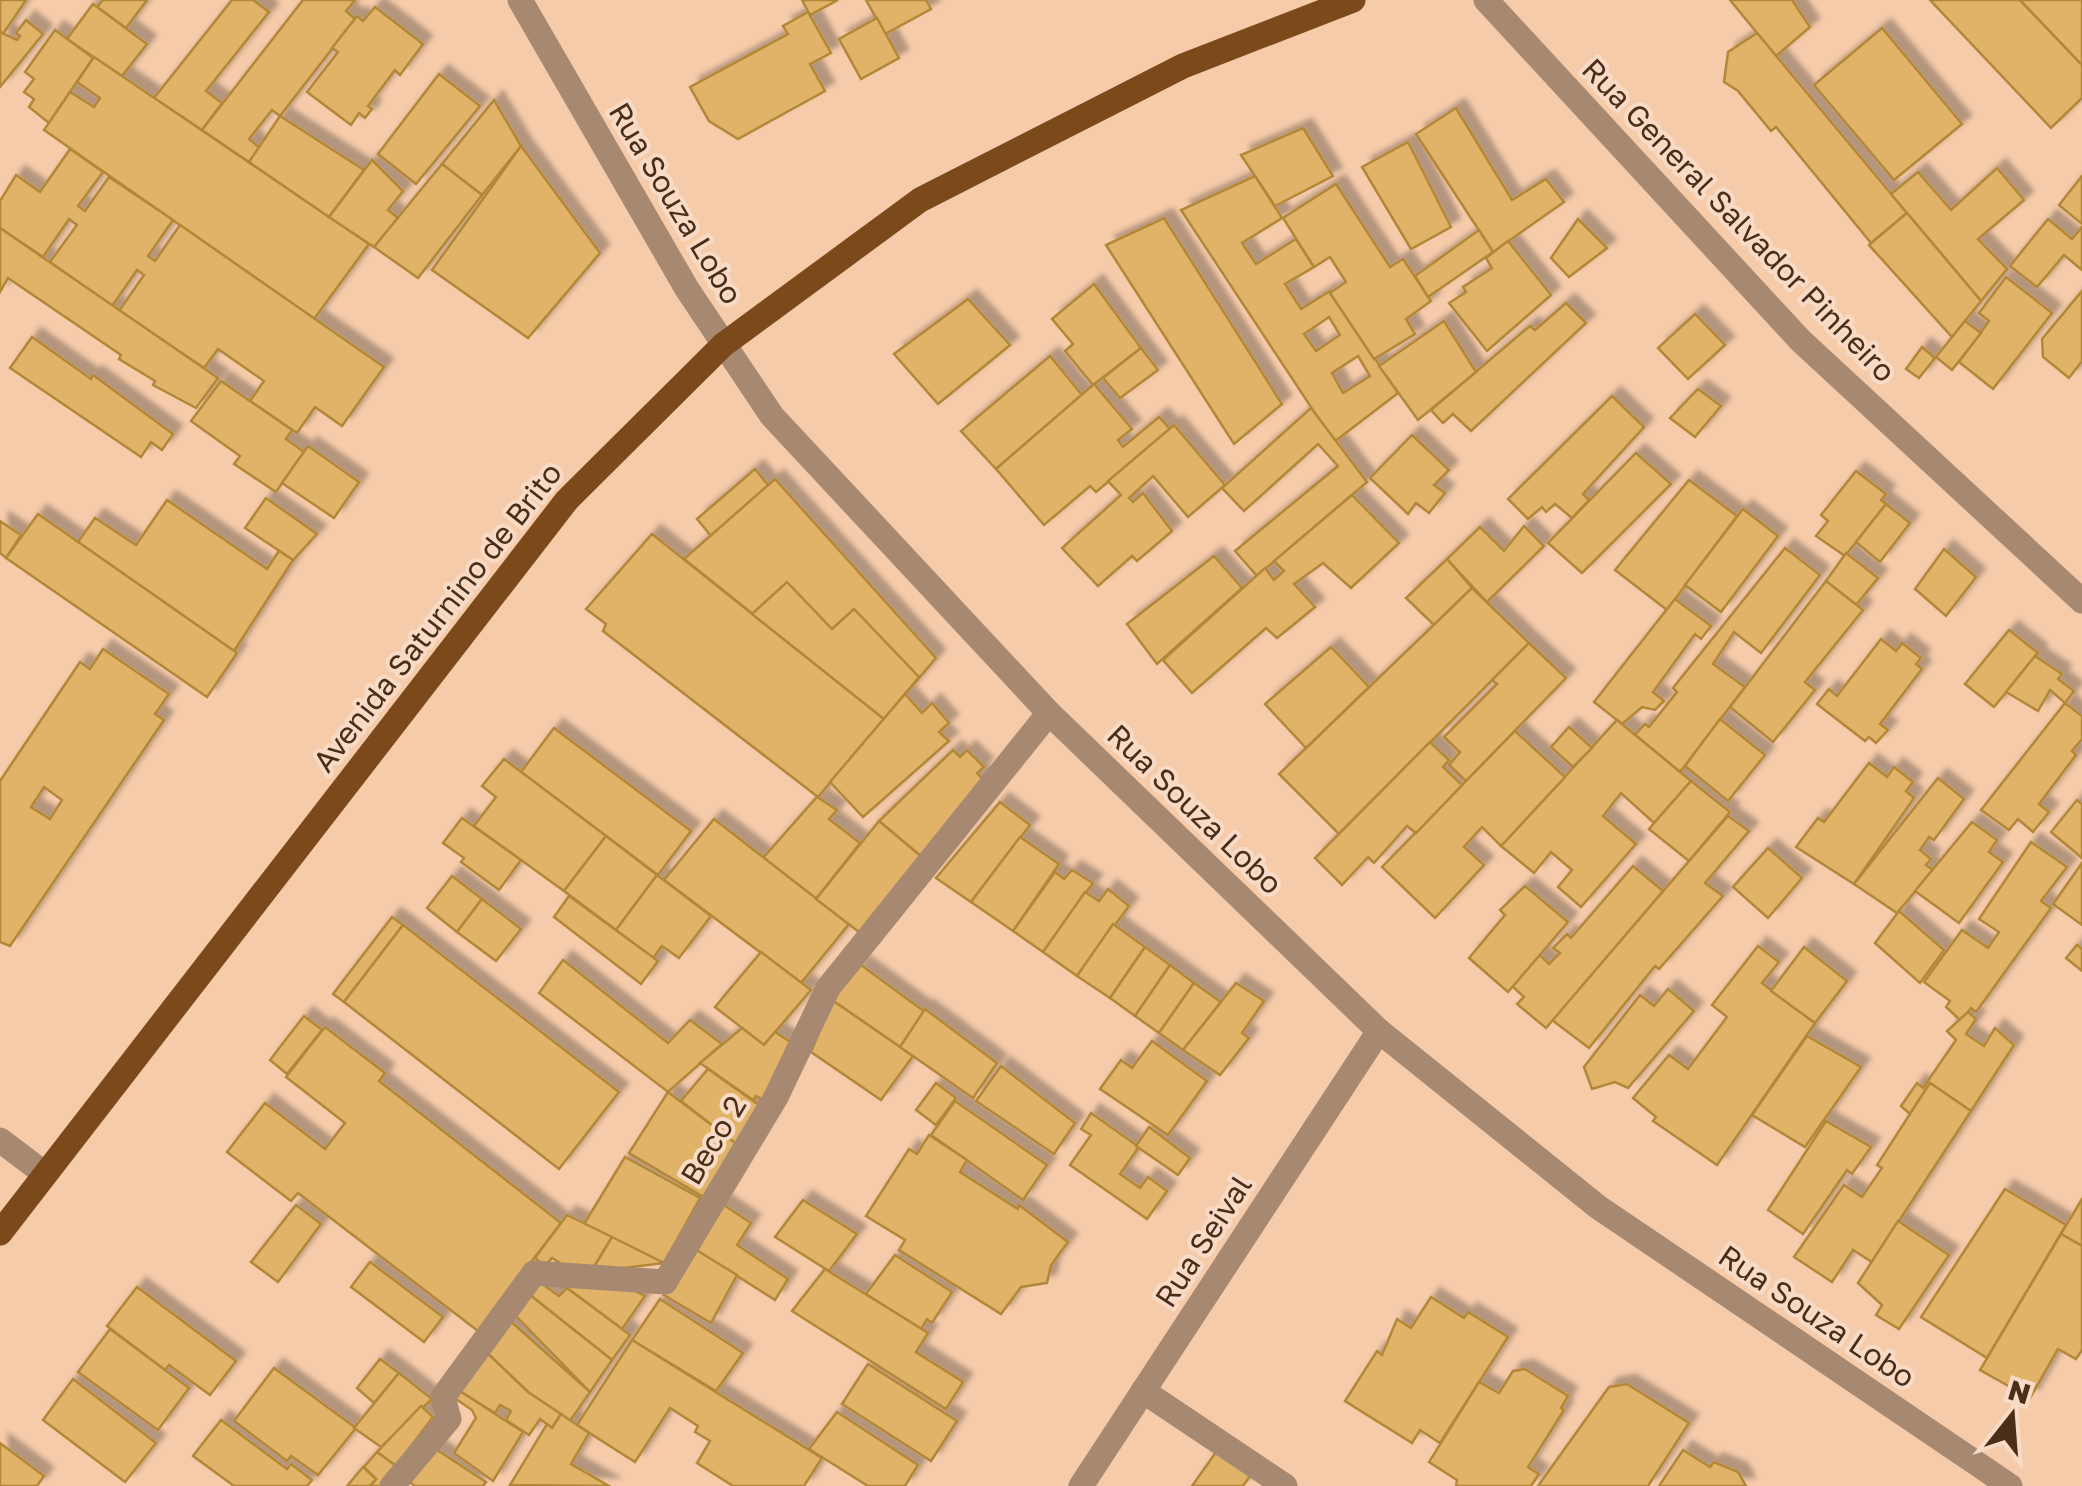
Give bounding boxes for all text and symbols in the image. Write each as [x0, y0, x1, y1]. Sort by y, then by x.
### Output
street label: Rua General Salvador Pinheiro [1575, 51, 1903, 389]
street label: Rua Souza Lobo [602, 96, 750, 310]
street label: Avenida Saturnino de Brito [305, 455, 569, 779]
street label: Rua Souza Lobo [1100, 717, 1290, 901]
street label: Beco 2 [673, 1089, 753, 1191]
street label: Rua Seival [1147, 1169, 1259, 1313]
street label: Rua Souza Lobo [1712, 1237, 1922, 1395]
north arrow [1962, 1366, 2062, 1466]
text: N [2004, 1373, 2034, 1411]

